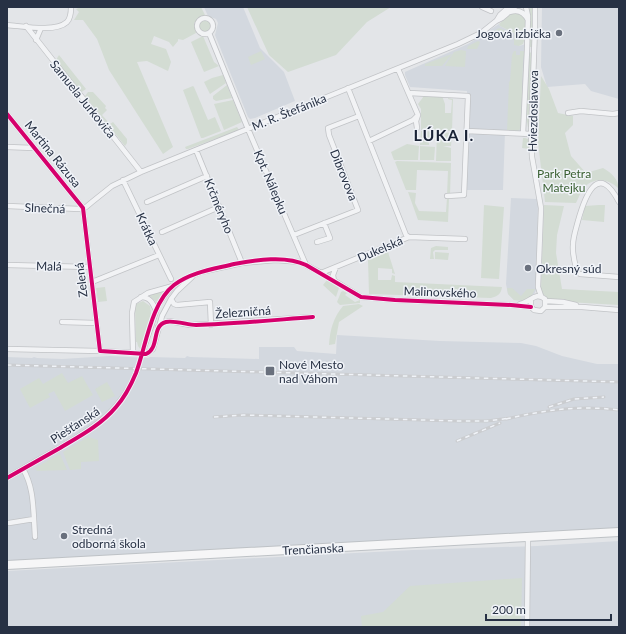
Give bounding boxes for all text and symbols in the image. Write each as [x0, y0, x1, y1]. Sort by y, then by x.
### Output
place label: Jogová izbička [476, 26, 551, 41]
marker: Jogová izbička [554, 28, 564, 38]
street label: Samuela Jurkoviča [47, 57, 119, 141]
street label: Hviezdoslavova [525, 70, 541, 152]
street label: M. R. Štefánika [250, 90, 328, 134]
street label: Martina Rázusa [22, 118, 84, 190]
district label: LÚKA I. [414, 125, 474, 144]
street label: Dibrovova [327, 147, 361, 203]
street label: Kpt. Nálepku [251, 148, 291, 216]
park label: Park Petra Matejku [537, 166, 591, 195]
street label: Krčméryho [201, 176, 237, 236]
street label: Slnečná [24, 200, 66, 216]
street label: Krátka [133, 210, 161, 248]
street label: Dukelská [355, 233, 405, 265]
street label: Malá [36, 258, 62, 274]
place label: Okresný súd [536, 261, 601, 276]
street label: Zelená [71, 262, 91, 298]
marker: Okresný súd [523, 263, 533, 273]
street label: Malinovského [403, 283, 477, 301]
street label: Železničná [215, 303, 271, 321]
place label: Nové Mesto nad Váhom [279, 357, 344, 386]
marker: Nové Mesto nad Váhom [264, 365, 276, 377]
street label: Piešťanská [48, 404, 103, 446]
place label: Stredná odborná škola [72, 522, 146, 551]
marker: Stredná odborná škola [59, 531, 69, 541]
street label: Trenčianska [282, 540, 344, 558]
scale bar [486, 596, 611, 622]
text: 200 m [492, 602, 526, 617]

